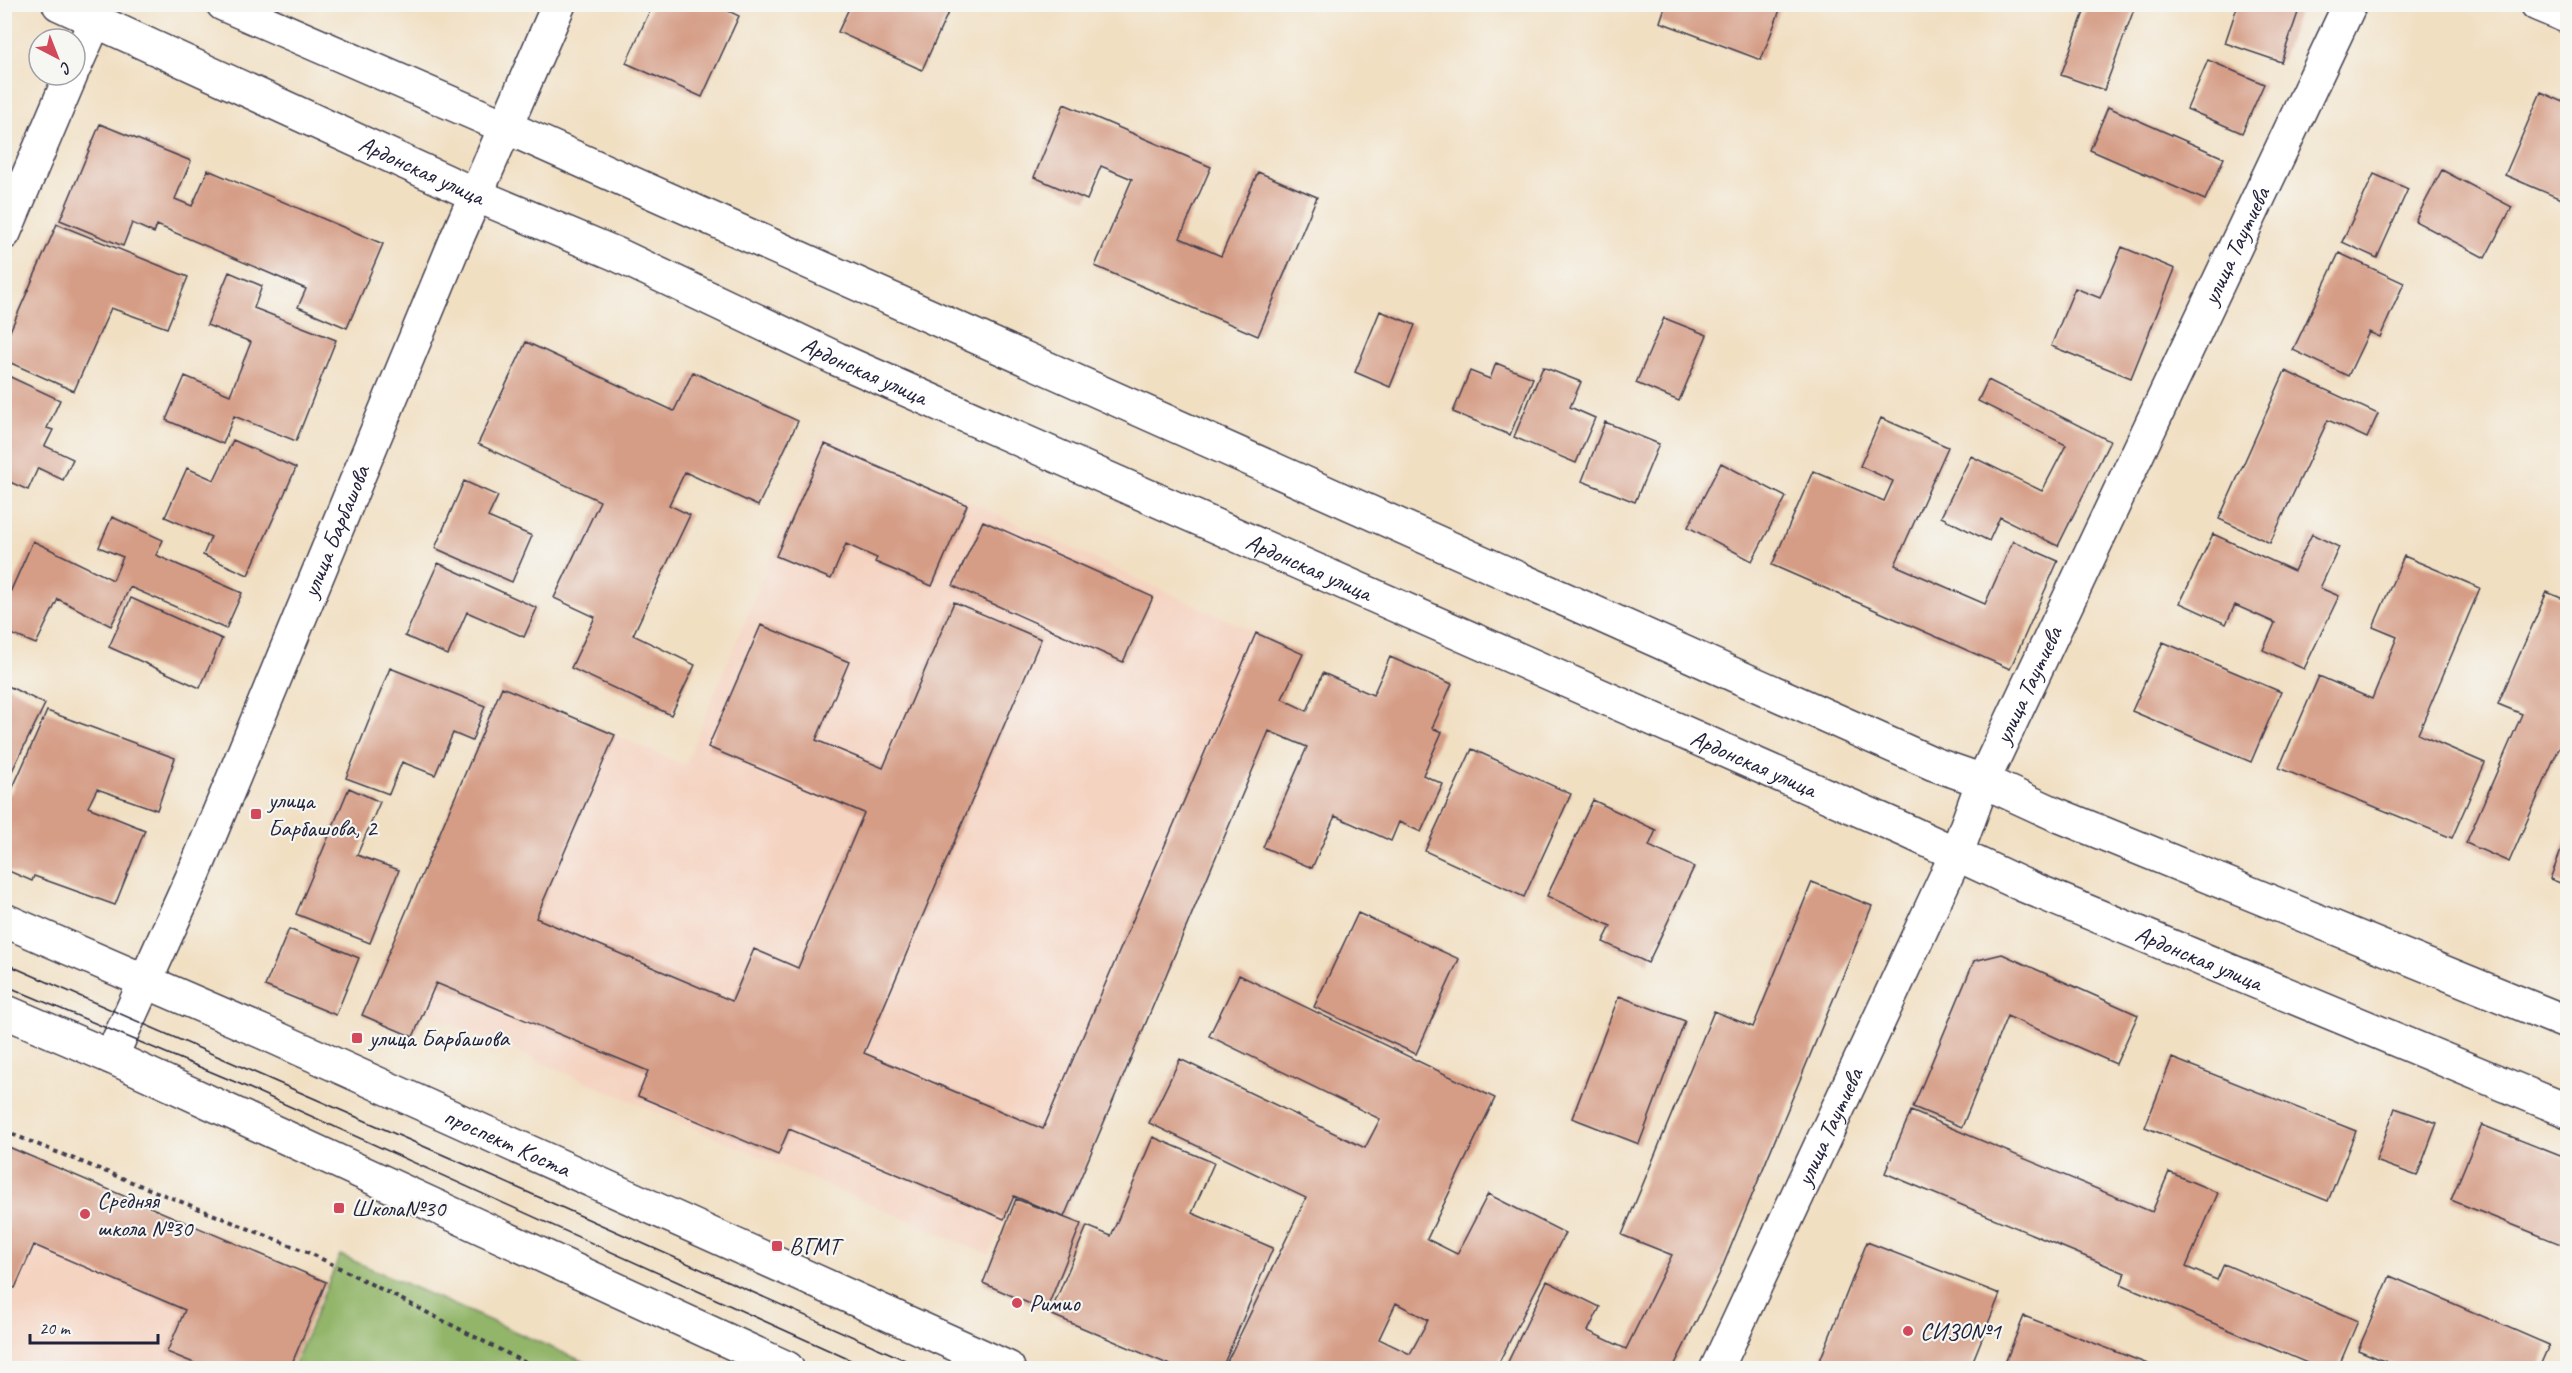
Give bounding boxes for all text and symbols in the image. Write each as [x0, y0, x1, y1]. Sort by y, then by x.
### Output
north arrow [27, 27, 87, 87]
text: С [55, 57, 76, 79]
street label: Ардонская улица [354, 129, 491, 213]
street label: улица Таутиева [2194, 181, 2277, 311]
street label: Ардонская улица [797, 329, 934, 413]
street label: улица Барбашова [294, 459, 377, 603]
street label: Ардонская улица [1241, 526, 1378, 609]
street label: улица Таутиева [1987, 620, 2069, 750]
street label: Ардонская улица [1686, 722, 1823, 805]
place label: улица Барбашова, 2 [266, 785, 379, 843]
marker: улица Барбашова, 2 [249, 807, 263, 821]
street label: Ардонская улица [2131, 918, 2269, 998]
place label: улица Барбашова [367, 1023, 510, 1053]
marker: улица Барбашова [350, 1031, 364, 1045]
street label: улица Таутиева [1788, 1062, 1870, 1192]
street label: проспект Коста [439, 1101, 576, 1184]
place label: Средняя школа №30 [97, 1185, 195, 1243]
place label: Школа№30 [351, 1193, 448, 1223]
marker: Школа№30 [332, 1201, 346, 1215]
marker: Средняя школа №30 [78, 1207, 92, 1221]
place label: ВГМТ [789, 1231, 844, 1261]
marker: ВГМТ [770, 1239, 784, 1253]
place label: Римио [1029, 1288, 1081, 1318]
marker: Римио [1010, 1296, 1024, 1310]
scale bar [30, 1307, 158, 1345]
place label: СИЗО№1 [1920, 1316, 2002, 1346]
text: 20 m [39, 1317, 72, 1339]
marker: СИЗО№1 [1901, 1324, 1915, 1338]

